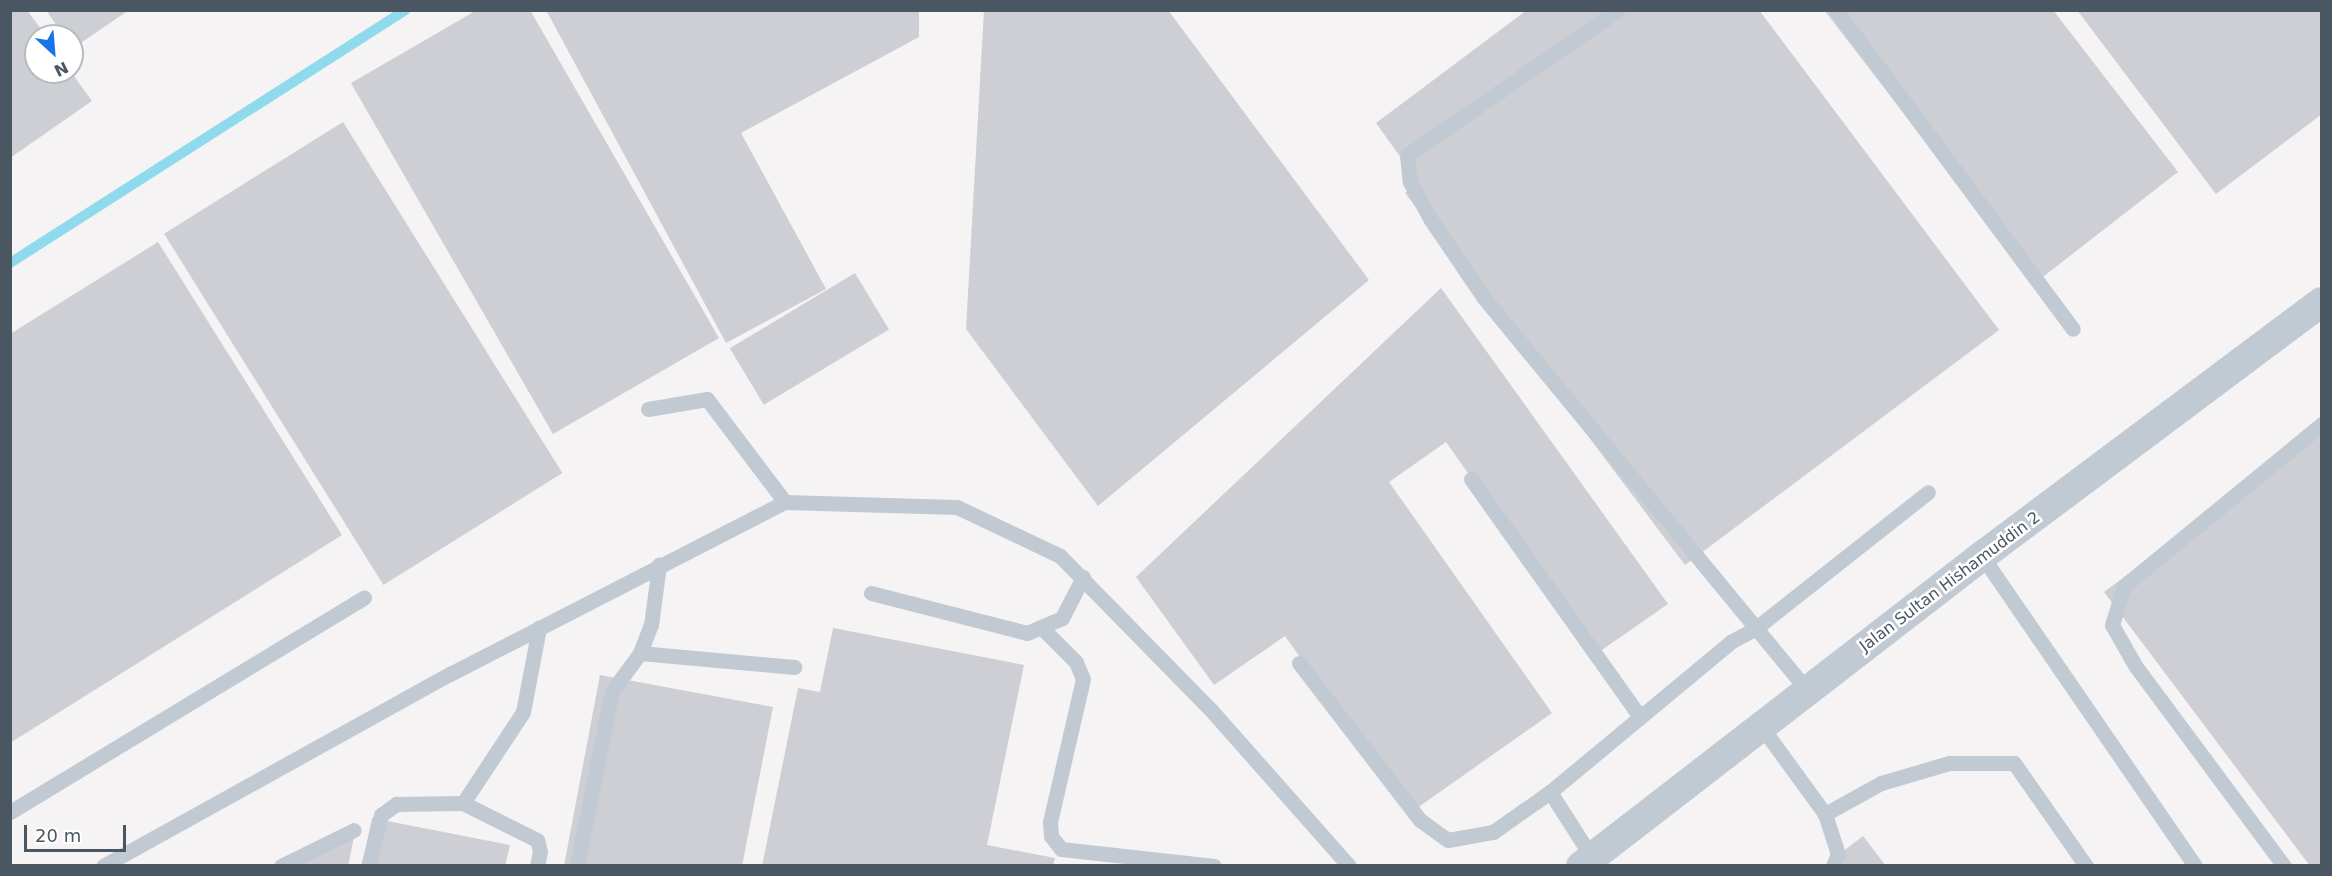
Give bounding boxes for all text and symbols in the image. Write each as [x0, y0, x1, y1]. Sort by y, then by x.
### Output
north arrow [24, 24, 84, 84]
text: N [51, 57, 71, 80]
street label: Jalan Sultan Hishamuddin 2 [1856, 508, 2044, 656]
scale bar [27, 813, 129, 851]
text: 20 m [35, 825, 81, 846]

